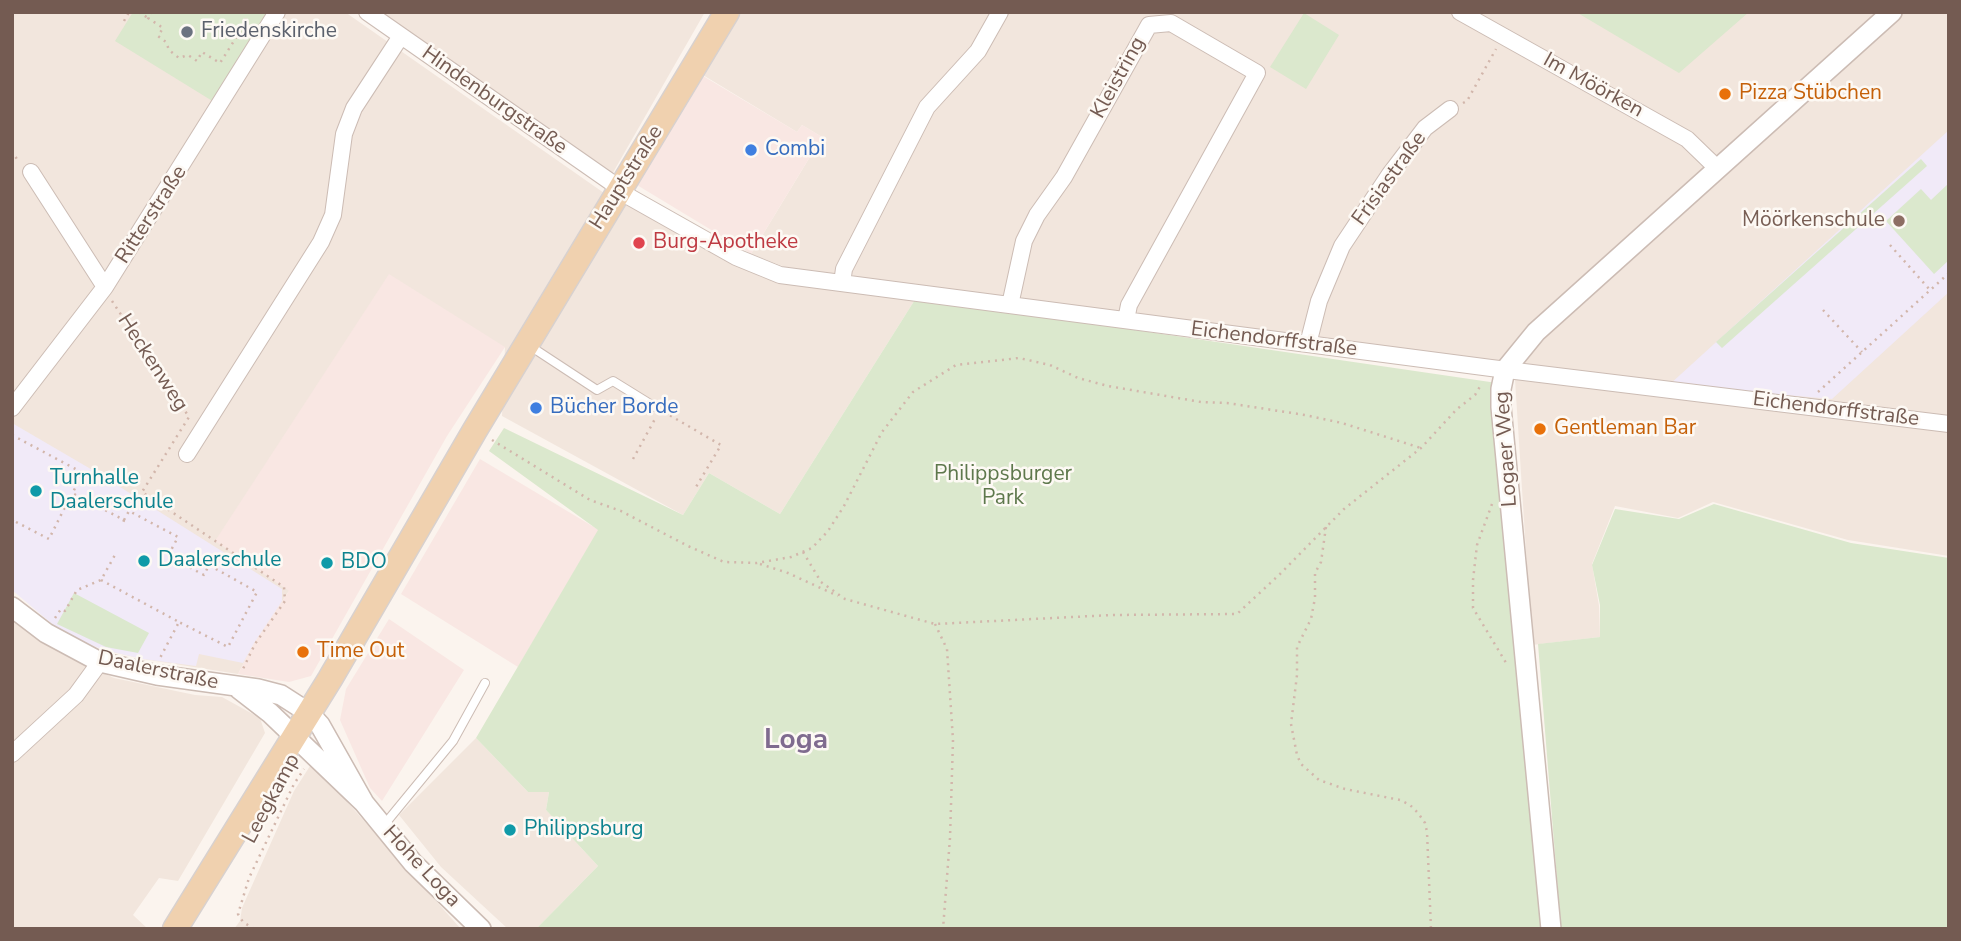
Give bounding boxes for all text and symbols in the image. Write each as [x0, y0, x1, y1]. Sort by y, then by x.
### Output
place label: Friedenskirche [201, 19, 337, 45]
marker: Friedenskirche [179, 24, 195, 40]
street label: Kleistring [1086, 33, 1152, 123]
street label: Hindenburgstraße [416, 41, 572, 161]
street label: Im Möörken [1538, 48, 1648, 124]
place label: Pizza Stübchen [1739, 81, 1882, 107]
marker: Pizza Stübchen [1717, 86, 1733, 102]
street label: Hauptstraße [585, 121, 669, 235]
street label: Frisiastraße [1348, 127, 1432, 231]
place label: Combi [765, 137, 825, 163]
marker: Combi [743, 142, 759, 158]
street label: Ritterstraße [111, 161, 193, 269]
place label: Möörkenschule [1742, 208, 1885, 234]
marker: Möörkenschule [1891, 213, 1907, 229]
place label: Burg-Apotheke [653, 230, 798, 256]
marker: Burg-Apotheke [631, 235, 647, 251]
street label: Heckenweg [111, 310, 193, 416]
street label: Eichendorffstraße [1189, 317, 1359, 363]
street label: Eichendorffstraße [1751, 387, 1921, 433]
street label: Logaer Weg [1490, 390, 1524, 508]
place label: Bücher Borde [550, 395, 678, 421]
marker: Bücher Borde [528, 400, 544, 416]
place label: Gentleman Bar [1554, 416, 1696, 442]
marker: Gentleman Bar [1532, 421, 1548, 437]
park label: Philippsburger Park [934, 462, 1072, 512]
place label: Turnhalle Daalerschule [50, 466, 173, 516]
marker: Turnhalle Daalerschule [28, 483, 44, 499]
place label: Daalerschule [158, 548, 281, 574]
place label: BDO [341, 550, 387, 576]
marker: Daalerschule [136, 553, 152, 569]
marker: BDO [319, 555, 335, 571]
place label: Time Out [317, 639, 404, 665]
marker: Time Out [295, 644, 311, 660]
street label: Daalerstraße [95, 646, 221, 696]
district label: Loga [764, 724, 828, 758]
street label: Leegkamp [238, 750, 306, 848]
place label: Philippsburg [524, 817, 643, 843]
street label: Hohe Loga [377, 821, 465, 913]
marker: Philippsburg [502, 822, 518, 838]

